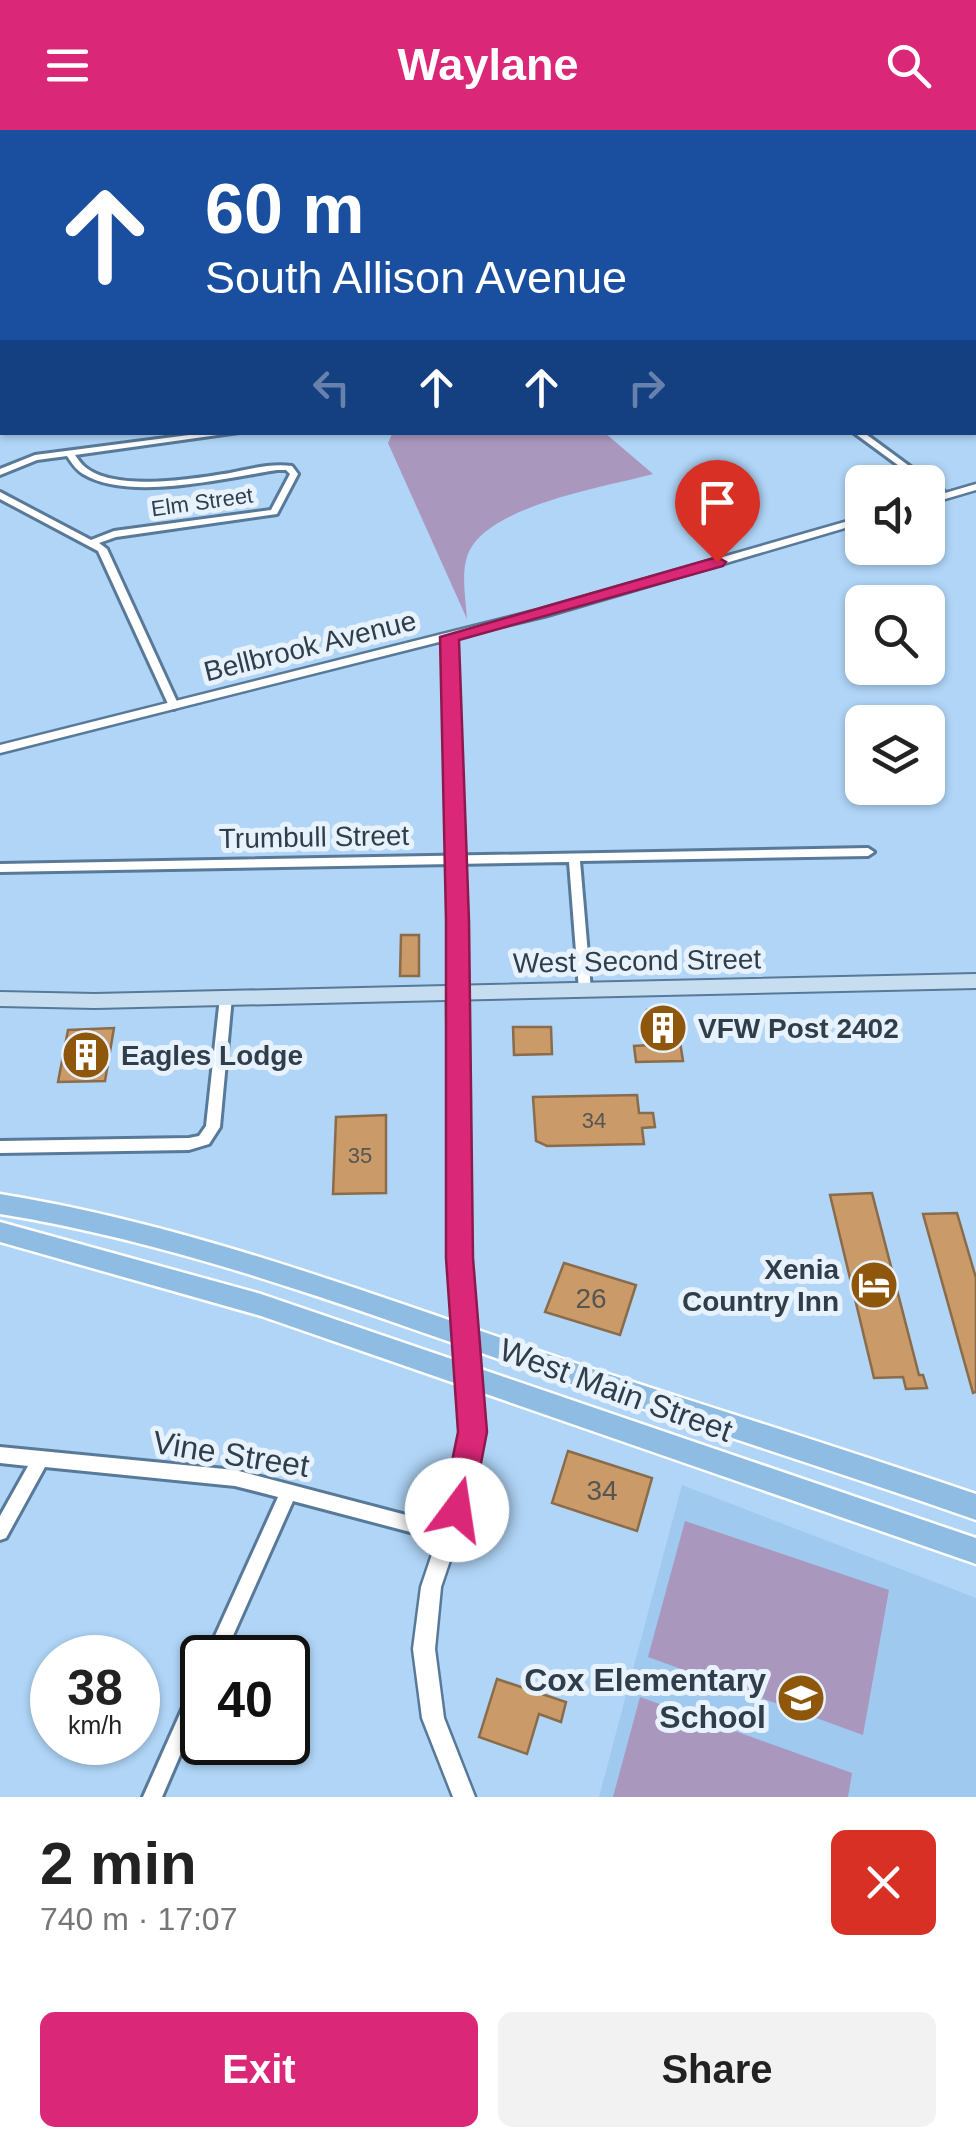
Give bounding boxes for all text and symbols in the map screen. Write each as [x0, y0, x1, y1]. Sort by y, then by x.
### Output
icon: menu [40, 38, 95, 93]
icon: search [881, 38, 936, 93]
text: Waylane [398, 39, 578, 90]
icon: ahead [40, 170, 170, 300]
text: 60 m [205, 170, 365, 248]
text: South Allison Avenue [205, 252, 627, 303]
icon: left [304, 360, 359, 415]
icon: ahead [409, 360, 464, 415]
icon: ahead [514, 360, 569, 415]
icon: right [619, 360, 674, 415]
pin [675, 460, 760, 563]
map controls [845, 465, 945, 805]
button: sound [845, 465, 945, 565]
icon: arrive [690, 475, 745, 530]
street label: Elm Street [149, 482, 255, 522]
button: search [845, 585, 945, 685]
street label: Bellbrook Avenue [201, 605, 419, 687]
button: layers [845, 705, 945, 805]
street label: Trumbull Street [219, 820, 410, 854]
street label: West Second Street [512, 943, 762, 979]
building icon: VFW Post 2402 [637, 1002, 689, 1054]
place label: VFW Post 2402 [698, 1013, 899, 1044]
building icon: Eagles Lodge [60, 1029, 112, 1081]
place label: Eagles Lodge [121, 1040, 303, 1071]
house number: 34 [582, 1108, 606, 1133]
house number: 35 [348, 1143, 372, 1168]
place label: Xenia Country Inn [682, 1254, 839, 1317]
hotel icon: Xenia Country Inn [848, 1259, 900, 1311]
house number: 26 [575, 1283, 607, 1314]
street label: West Main Street [495, 1331, 737, 1449]
street label: Vine Street [150, 1424, 312, 1484]
position arrow [405, 1458, 509, 1562]
house number: 34 [586, 1475, 618, 1506]
speed limit sign: 40 [180, 1635, 310, 1765]
text: 38 [67, 1660, 123, 1716]
place label: Cox Elementary School [524, 1662, 766, 1735]
school or university icon: Cox Elementary School [775, 1672, 827, 1724]
text: km/h [68, 1711, 122, 1739]
text: 2 min [40, 1830, 197, 1897]
button: close [831, 1830, 936, 1935]
text: 740 m · 17:07 [40, 1901, 237, 1937]
button: Exit [40, 2012, 478, 2127]
button: Share [498, 2012, 936, 2127]

